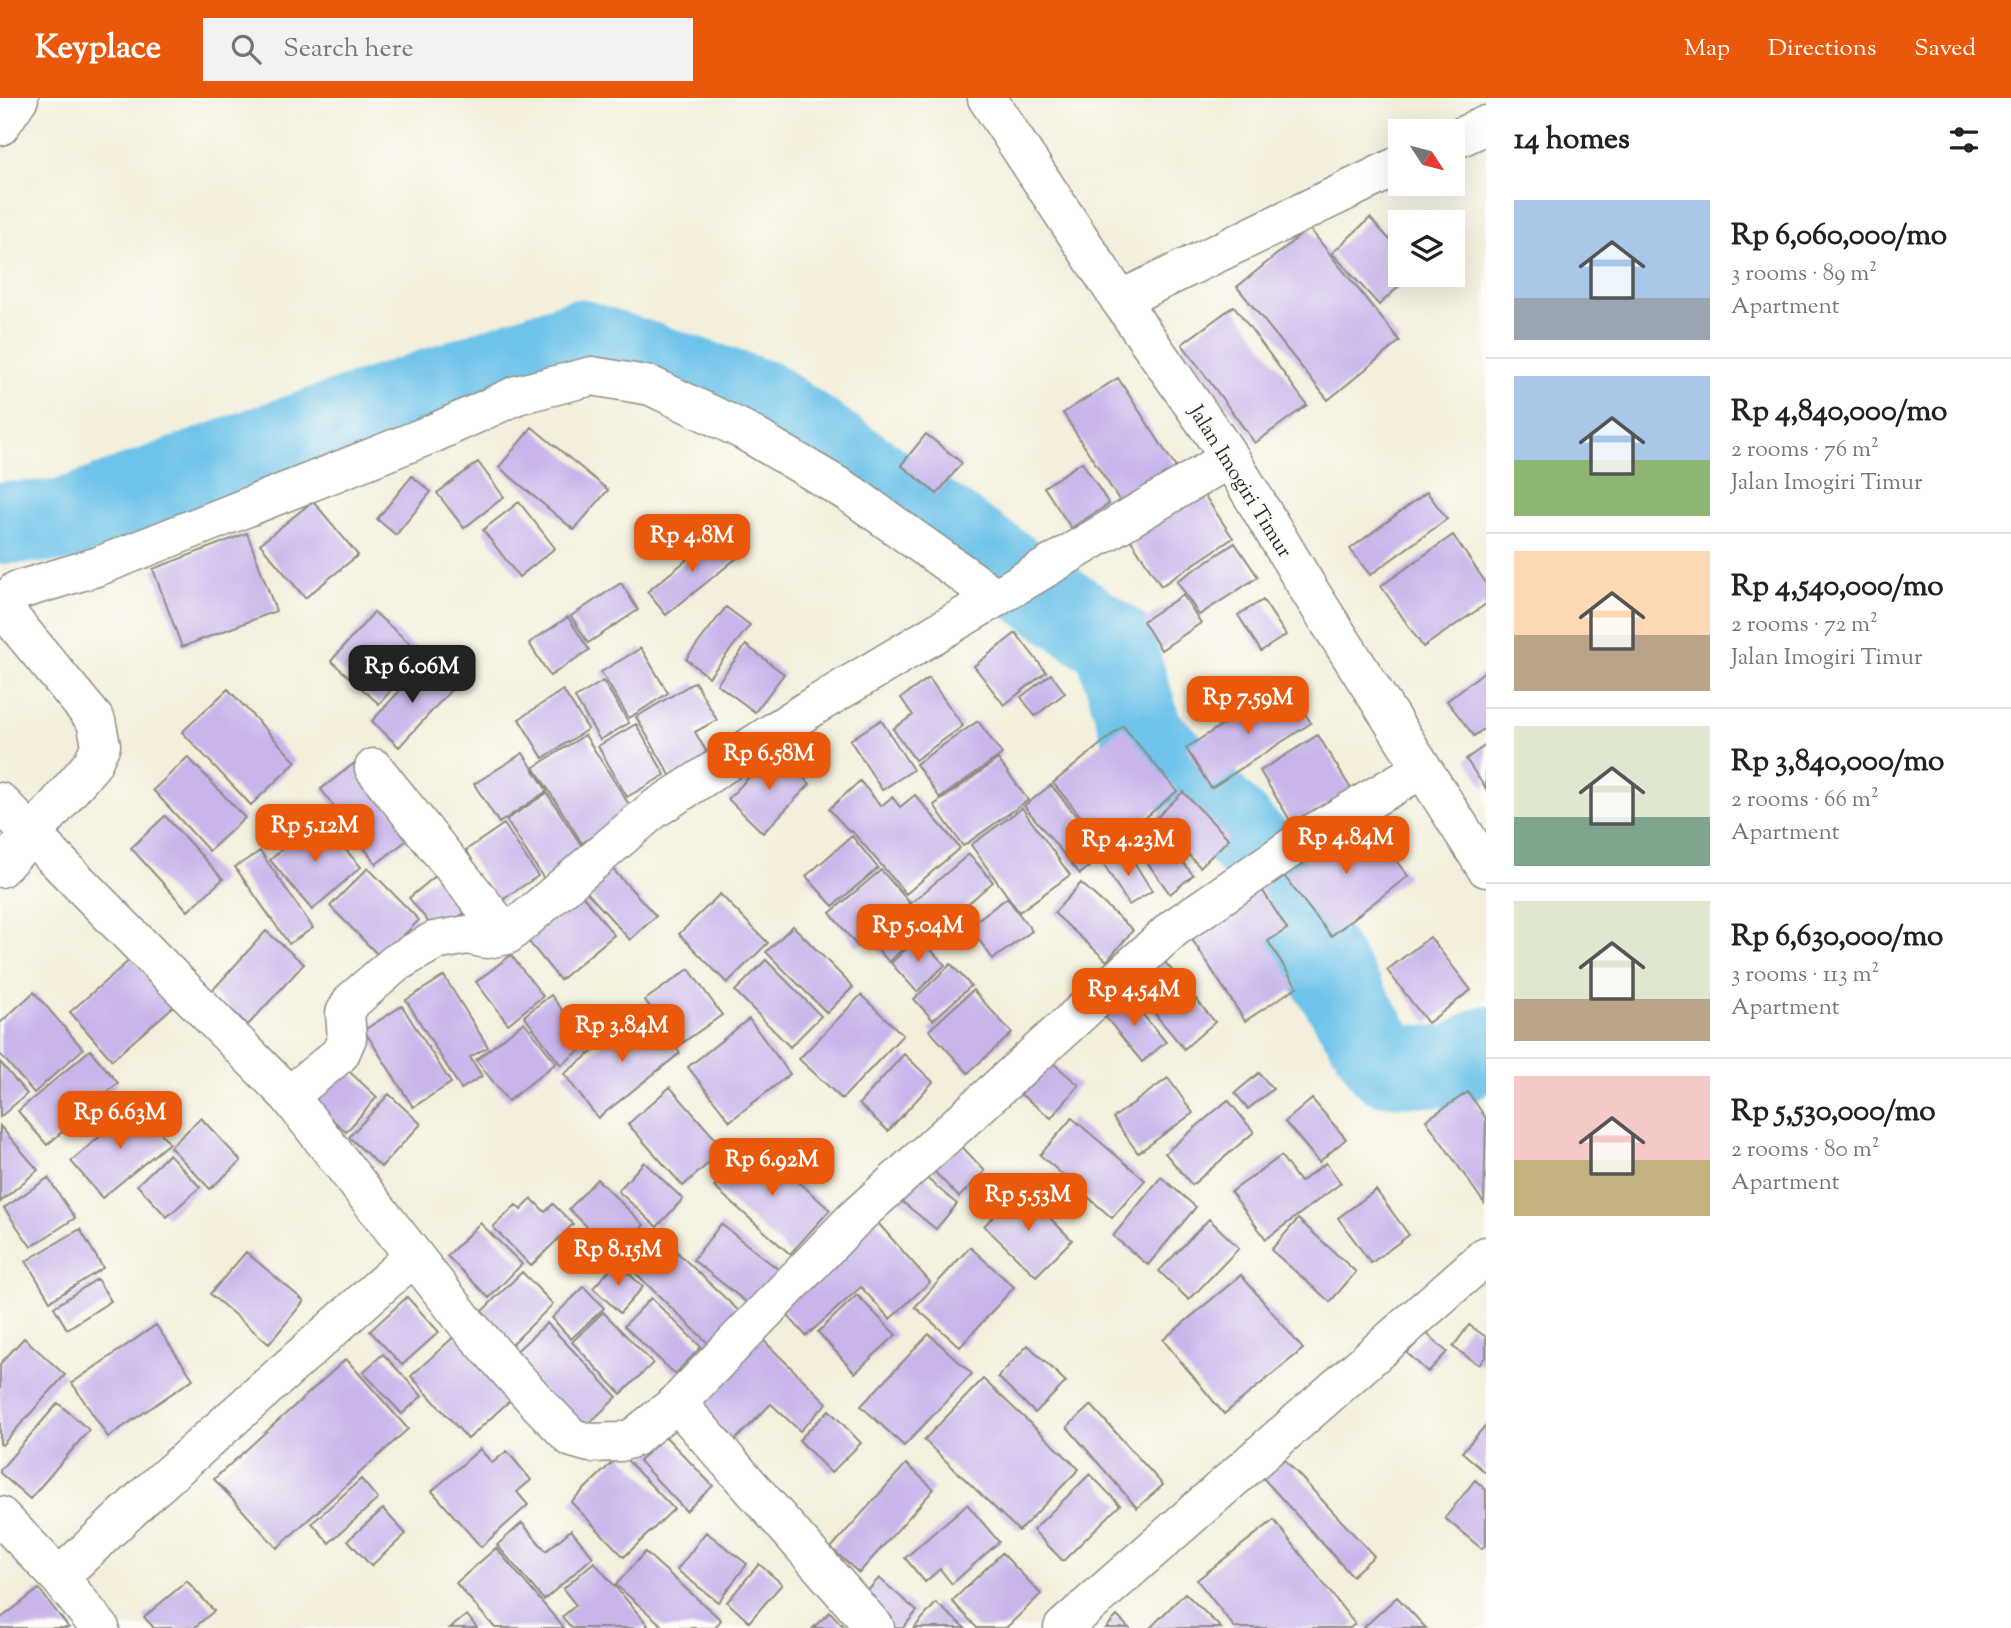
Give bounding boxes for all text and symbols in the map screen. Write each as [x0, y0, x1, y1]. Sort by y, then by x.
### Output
search box [203, 18, 693, 81]
text: Keyplace [35, 25, 161, 73]
icon: search [227, 30, 265, 68]
text: Search here [283, 31, 414, 68]
text: Map [1684, 32, 1730, 66]
text: Directions [1768, 32, 1876, 66]
text: Saved [1914, 32, 1976, 66]
north arrow [1388, 119, 1465, 196]
map controls [1388, 119, 1465, 287]
text: 14 homes [1514, 119, 1630, 162]
icon: filters [1945, 121, 1983, 159]
button: layers [1388, 210, 1465, 287]
text: Rp 6,060,000/mo [1731, 215, 1947, 258]
icon: home [1570, 228, 1654, 312]
text: 3 rooms · 89 m² [1731, 258, 1877, 291]
text: Apartment [1731, 291, 1840, 324]
text: Rp 4,840,000/mo [1731, 391, 1947, 434]
street label: Jalan Imogiri Timur [1180, 399, 1298, 564]
icon: home [1570, 404, 1654, 488]
text: 2 rooms · 76 m² [1731, 434, 1879, 467]
text: Jalan Imogiri Timur [1731, 467, 1923, 500]
pin: Rp 4.8M [627, 514, 757, 574]
text: Rp 4.8M [650, 520, 734, 553]
text: Rp 4,540,000/mo [1731, 566, 1944, 609]
icon: home [1570, 579, 1654, 663]
text: 2 rooms · 72 m² [1731, 609, 1878, 642]
text: Jalan Imogiri Timur [1731, 642, 1923, 675]
pin: Rp 6.06M [340, 646, 484, 705]
text: Rp 6.06M [365, 651, 459, 684]
pin: Rp 7.59M [1176, 676, 1320, 736]
text: Rp 7.59M [1203, 682, 1293, 715]
pin: Rp 6.58M [697, 732, 841, 792]
text: Rp 6.58M [723, 738, 815, 771]
text: Rp 3,840,000/mo [1731, 741, 1944, 784]
icon: home [1570, 754, 1654, 838]
text: 2 rooms · 66 m² [1731, 784, 1879, 817]
pin: Rp 5.12M [243, 804, 387, 864]
text: Rp 5.12M [271, 810, 359, 843]
pin: Rp 4.84M [1274, 816, 1418, 876]
text: Apartment [1731, 817, 1840, 850]
pin: Rp 4.23M [1056, 818, 1200, 878]
text: Rp 4.84M [1298, 822, 1394, 855]
text: Rp 4.23M [1082, 824, 1174, 857]
pin: Rp 5.04M [846, 904, 990, 964]
text: Rp 5.04M [873, 910, 963, 943]
text: Rp 6,630,000/mo [1731, 916, 1943, 959]
icon: home [1570, 929, 1654, 1013]
text: 3 rooms · 113 m² [1731, 959, 1879, 992]
pin: Rp 4.54M [1062, 968, 1206, 1028]
text: Rp 4.54M [1088, 974, 1180, 1007]
text: Apartment [1731, 992, 1840, 1025]
pin: Rp 3.84M [550, 1004, 694, 1064]
text: Rp 3.84M [575, 1010, 669, 1043]
pin: Rp 6.63M [48, 1091, 192, 1151]
text: Rp 5,530,000/mo [1731, 1091, 1936, 1134]
text: Rp 6.63M [74, 1097, 166, 1130]
icon: home [1570, 1104, 1654, 1188]
text: 2 rooms · 80 m² [1731, 1134, 1879, 1167]
pin: Rp 6.92M [700, 1138, 844, 1198]
text: Rp 6.92M [725, 1144, 819, 1177]
text: Apartment [1731, 1167, 1840, 1200]
pin: Rp 5.53M [956, 1174, 1100, 1233]
text: Rp 5.53M [985, 1179, 1071, 1212]
pin: Rp 8.15M [546, 1228, 690, 1288]
text: Rp 8.15M [574, 1234, 662, 1267]

